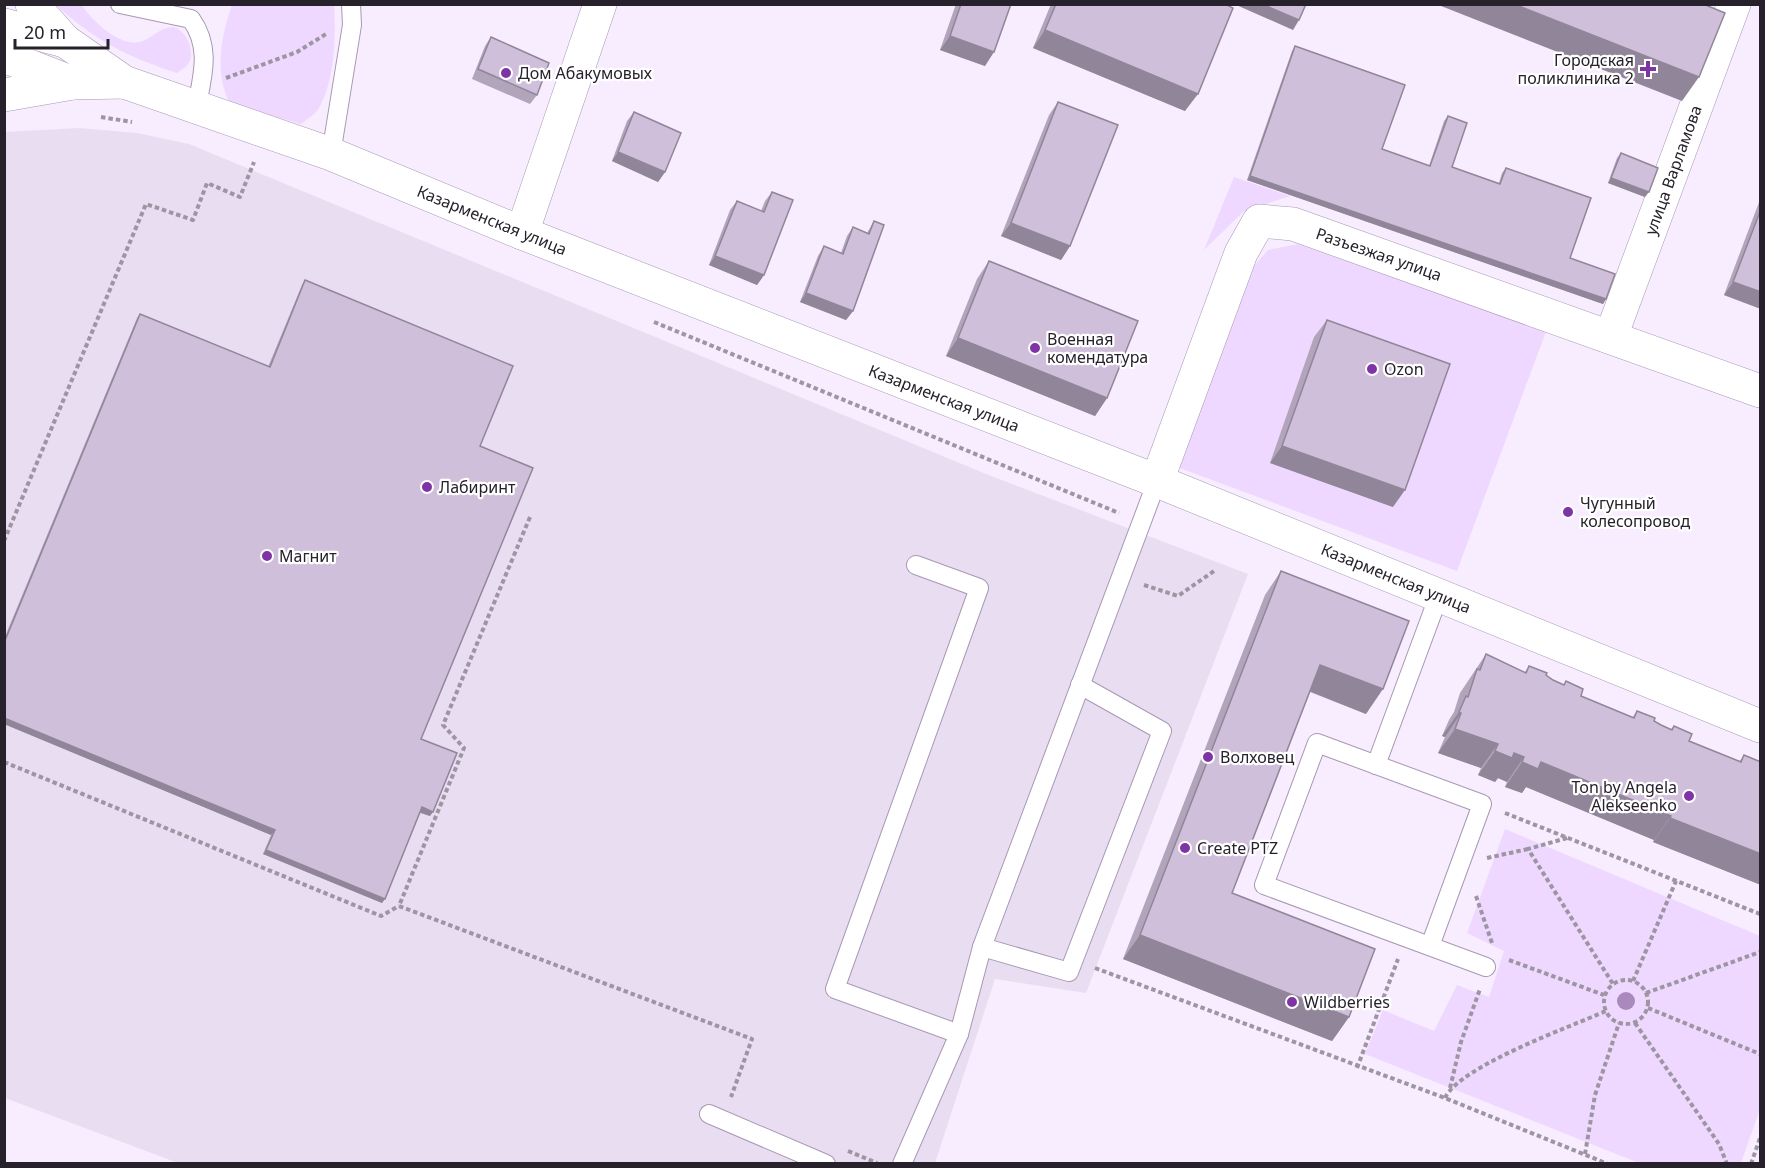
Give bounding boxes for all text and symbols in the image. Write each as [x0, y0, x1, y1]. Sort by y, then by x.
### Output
scale bar [15, 12, 108, 50]
text: 20 m [24, 20, 66, 44]
place label: Городская поликлиника 2 [1518, 49, 1634, 89]
marker: Городская поликлиника 2 [1639, 60, 1657, 78]
place label: Дом Абакумовых [518, 62, 653, 84]
marker: Дом Абакумовых [499, 66, 513, 80]
street label: улица Варламова [1639, 102, 1707, 238]
street label: Казарменская улица [414, 180, 570, 260]
street label: Разъезжая улица [1313, 222, 1445, 286]
place label: Военная комендатура [1047, 328, 1148, 368]
marker: Военная комендатура [1028, 341, 1042, 355]
place label: Ozon [1384, 358, 1424, 380]
street label: Казарменская улица [865, 359, 1023, 437]
marker: Ozon [1365, 362, 1379, 376]
place label: Лабиринт [439, 476, 516, 498]
marker: Лабиринт [420, 480, 434, 494]
place label: Чугунный колесопровод [1580, 492, 1690, 532]
marker: Чугунный колесопровод [1561, 505, 1575, 519]
street label: Казарменская улица [1318, 538, 1474, 618]
place label: Магнит [279, 545, 337, 567]
marker: Магнит [260, 549, 274, 563]
place label: Волховец [1220, 746, 1294, 768]
marker: Волховец [1201, 750, 1215, 764]
place label: Ton by Angela Alekseenko [1572, 776, 1677, 816]
marker: Ton by Angela Alekseenko [1682, 789, 1696, 803]
place label: Create PTZ [1197, 837, 1278, 859]
marker: Create PTZ [1178, 841, 1192, 855]
place label: Wildberries [1304, 991, 1390, 1013]
marker: Wildberries [1285, 995, 1299, 1009]

